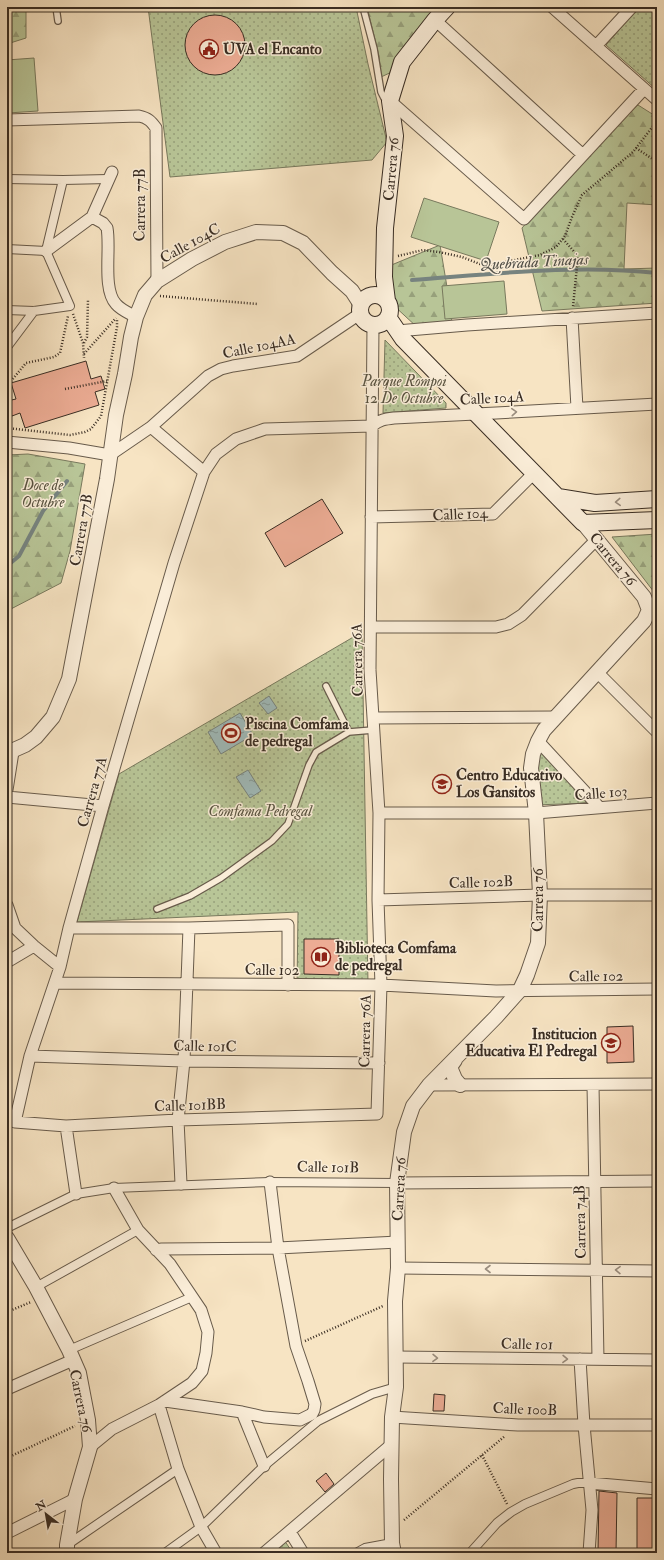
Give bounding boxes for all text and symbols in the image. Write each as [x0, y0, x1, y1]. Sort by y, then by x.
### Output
public building icon: UVA el Encanto [198, 38, 220, 60]
place label: UVA el Encanto [223, 40, 323, 59]
street label: Carrera 76 [379, 135, 404, 202]
street label: Carrera 77B [131, 168, 150, 242]
street label: Calle 104C [157, 219, 224, 268]
water label: Quebrada Tinajas [479, 249, 589, 275]
street label: Calle 104AA [221, 329, 298, 363]
park label: Parque Rompoi 12 De Octubre [361, 372, 446, 408]
street label: Calle 104A [459, 387, 525, 410]
one-way arrow [511, 408, 517, 417]
park label: Doce de Octubre [22, 476, 65, 512]
street label: Carrera 77B [66, 492, 97, 568]
one-way arrow [615, 497, 621, 506]
street label: Calle 104 [432, 504, 489, 525]
street label: Carrera 76 [585, 529, 641, 591]
street label: Carrera 76A [347, 623, 368, 697]
place label: Piscina Comfama de pedregal [245, 715, 349, 752]
sports icon: Piscina Comfama de pedregal [220, 722, 242, 744]
street label: Carrera 77A [73, 754, 112, 830]
place label: Centro Educativo Los Gansitos [456, 766, 563, 802]
school or university icon: Centro Educativo Los Gansitos [431, 773, 453, 795]
street label: Calle 103 [574, 782, 628, 805]
park label: Comfama Pedregal [208, 802, 313, 821]
street label: Carrera 76 [529, 867, 548, 932]
street label: Calle 102B [448, 872, 514, 893]
place label: Biblioteca Comfama de pedregal [335, 939, 457, 976]
library icon: Biblioteca Comfama de pedregal [310, 946, 332, 968]
street label: Calle 102 [245, 961, 300, 980]
street label: Calle 102 [568, 967, 624, 986]
street label: Carrera 76A [355, 994, 376, 1068]
place label: Institucion Educativa El Pedregal [465, 1025, 597, 1062]
school or university icon: Institucion Educativa El Pedregal [600, 1032, 622, 1054]
street label: Calle 101C [173, 1036, 237, 1057]
street label: Calle 101BB [154, 1095, 226, 1116]
street label: Carrera 76 [388, 1155, 411, 1221]
street label: Calle 101B [297, 1157, 359, 1178]
street label: Carrera 74B [570, 1185, 591, 1259]
one-way arrow [485, 1265, 491, 1273]
one-way arrow [615, 1266, 621, 1274]
street label: Calle 101 [501, 1335, 553, 1354]
one-way arrow [432, 1354, 438, 1362]
one-way arrow [562, 1355, 568, 1363]
street label: Carrera 76 [65, 1368, 97, 1436]
street label: Calle 100B [492, 1399, 558, 1420]
north arrow [26, 1494, 66, 1534]
text: N [33, 1497, 50, 1514]

